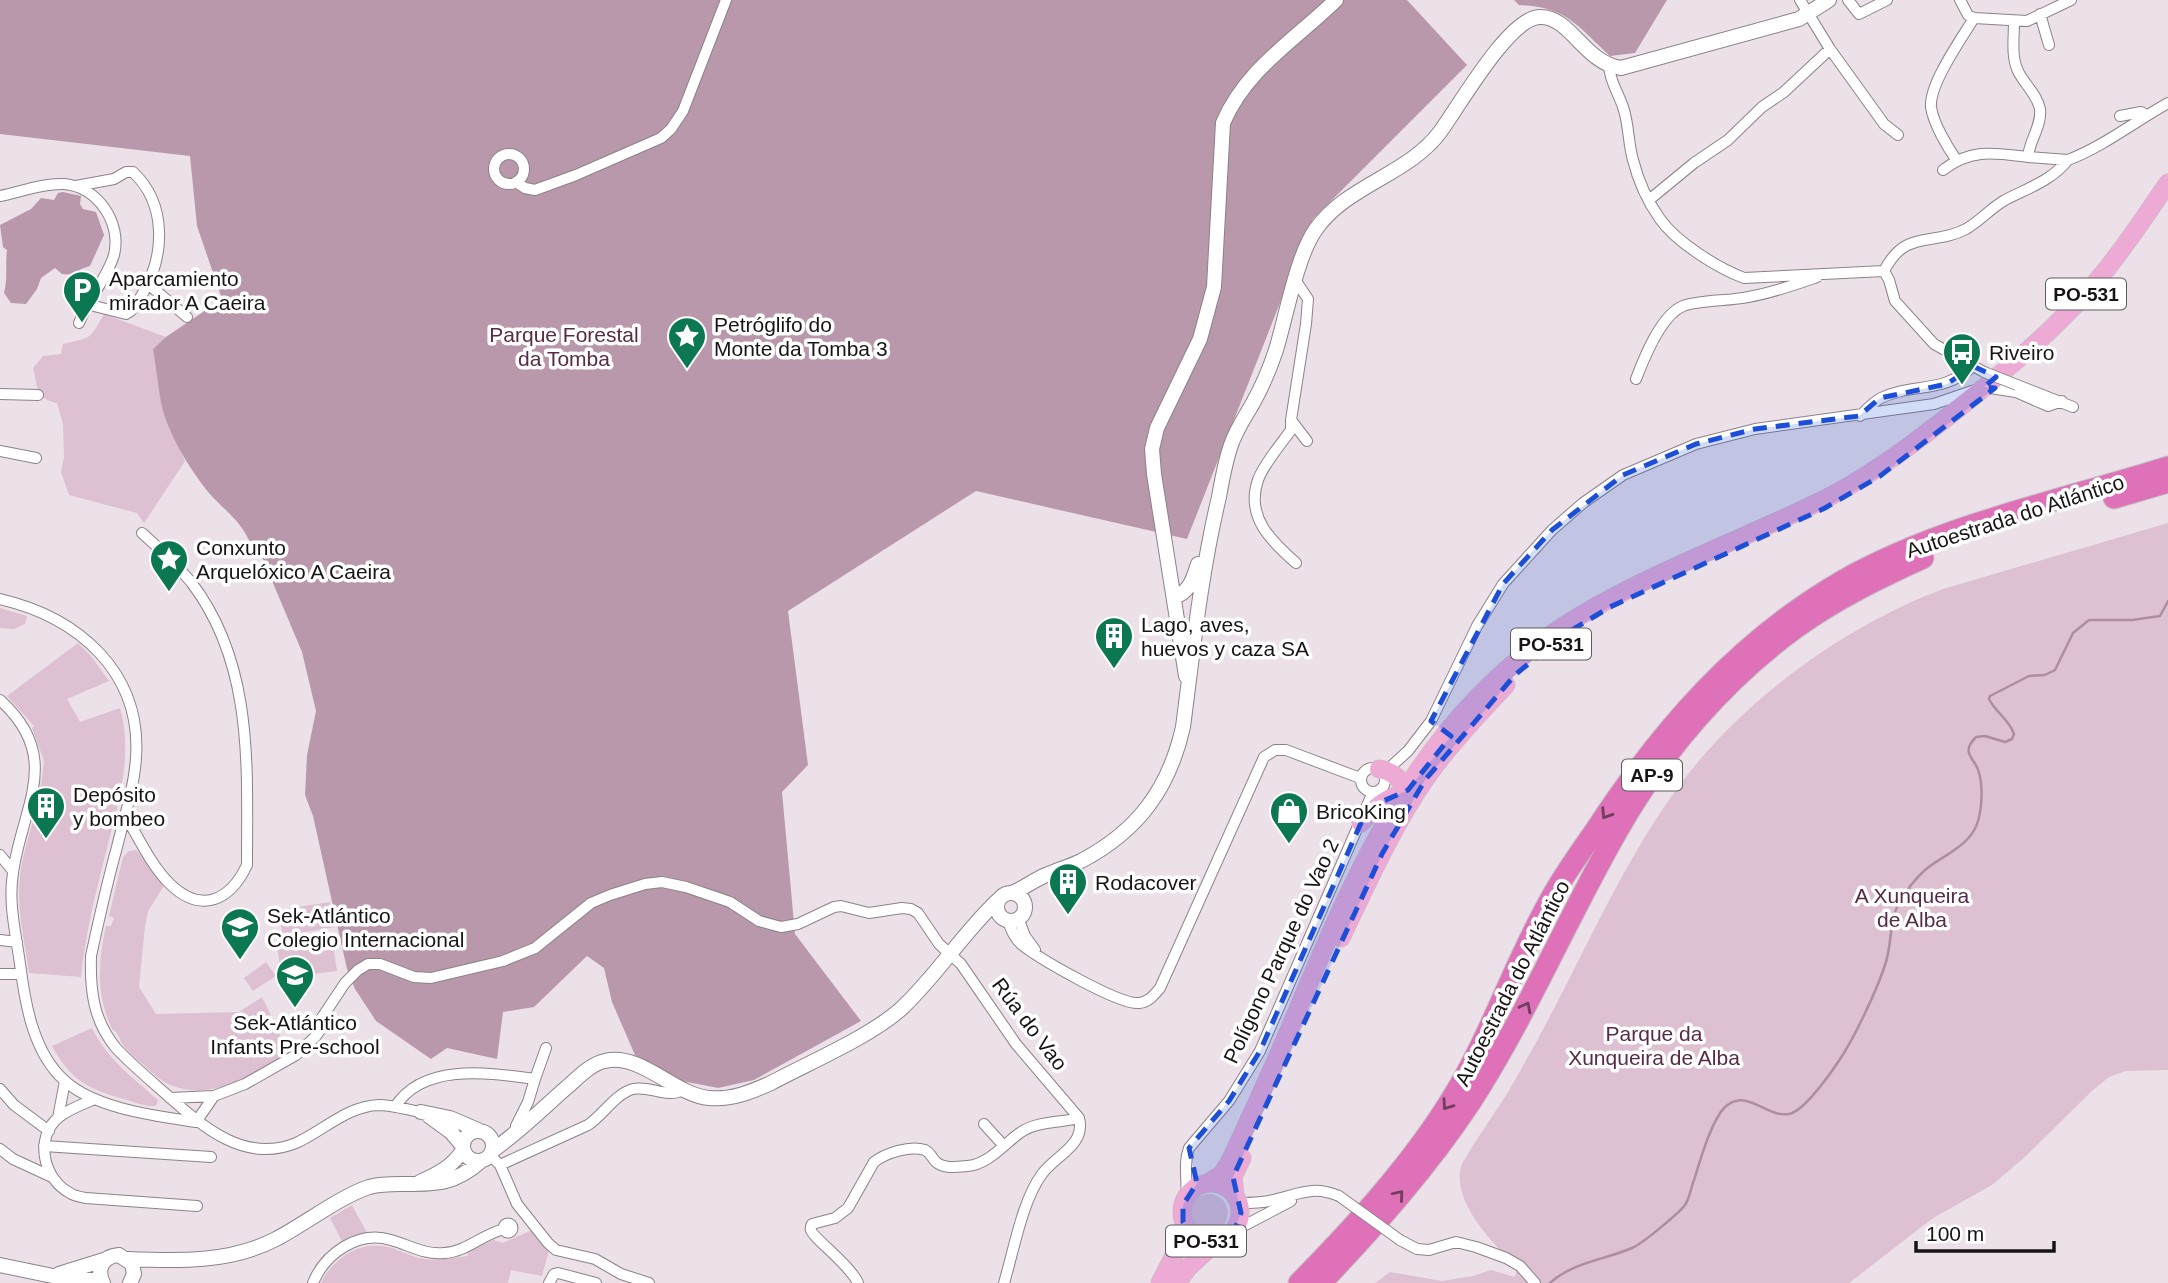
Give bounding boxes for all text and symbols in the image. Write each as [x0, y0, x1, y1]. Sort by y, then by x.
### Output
place label: Aparcamiento mirador A Caeira [109, 267, 266, 314]
parking icon: Aparcamiento mirador A Caeira [61, 269, 103, 324]
road number: PO-531 [2046, 278, 2126, 310]
place label: Petróglifo do Monte da Tomba 3 [714, 313, 888, 360]
place icon: Petróglifo do Monte da Tomba 3 [666, 315, 708, 370]
park label: Parque Forestal da Tomba [489, 323, 639, 370]
bus stop icon: Riveiro [1941, 331, 1983, 386]
place label: Riveiro [1989, 341, 2054, 364]
street label: Autoestrada do Atlántico [1903, 470, 2127, 562]
place label: Conxunto Arquelóxico A Caeira [196, 536, 391, 583]
place icon: Conxunto Arquelóxico A Caeira [148, 538, 190, 593]
place label: Lago, aves, huevos y caza SA [1141, 613, 1309, 660]
building icon: Lago, aves, huevos y caza SA [1093, 615, 1135, 670]
road number: PO-531 [1511, 628, 1591, 660]
road number: AP-9 [1622, 760, 1682, 790]
place label: Depósito y bombeo [73, 783, 165, 830]
building icon: Depósito y bombeo [25, 785, 67, 840]
shop icon: BricoKing [1268, 790, 1310, 845]
place label: BricoKing [1316, 800, 1406, 823]
one-way arrow [1601, 806, 1614, 819]
street label: Polígono Parque do Vao 2 [1219, 835, 1343, 1067]
building icon: Rodacover [1047, 861, 1089, 916]
place label: Rodacover [1095, 871, 1197, 894]
street label: Autoestrada do Atlántico [1450, 876, 1574, 1090]
park label: A Xunqueira de Alba [1855, 884, 1970, 931]
place label: Sek-Atlántico Colegio Internacional [267, 904, 464, 951]
school or university icon: Sek-Atlántico Colegio Internacional [219, 906, 261, 961]
school or university icon: Sek-Atlántico Infants Pre-school [274, 954, 316, 1009]
street label: Rúa do Vao [988, 973, 1072, 1075]
one-way arrow [1517, 1002, 1531, 1014]
place label: Sek-Atlántico Infants Pre-school [210, 1011, 380, 1058]
park label: Parque da Xunqueira de Alba [1568, 1022, 1740, 1069]
one-way arrow [1443, 1097, 1455, 1110]
one-way arrow [1391, 1191, 1403, 1204]
scale bar [1916, 1210, 2054, 1254]
text: 100 m [1926, 1222, 1984, 1245]
road number: PO-531 [1166, 1226, 1246, 1256]

